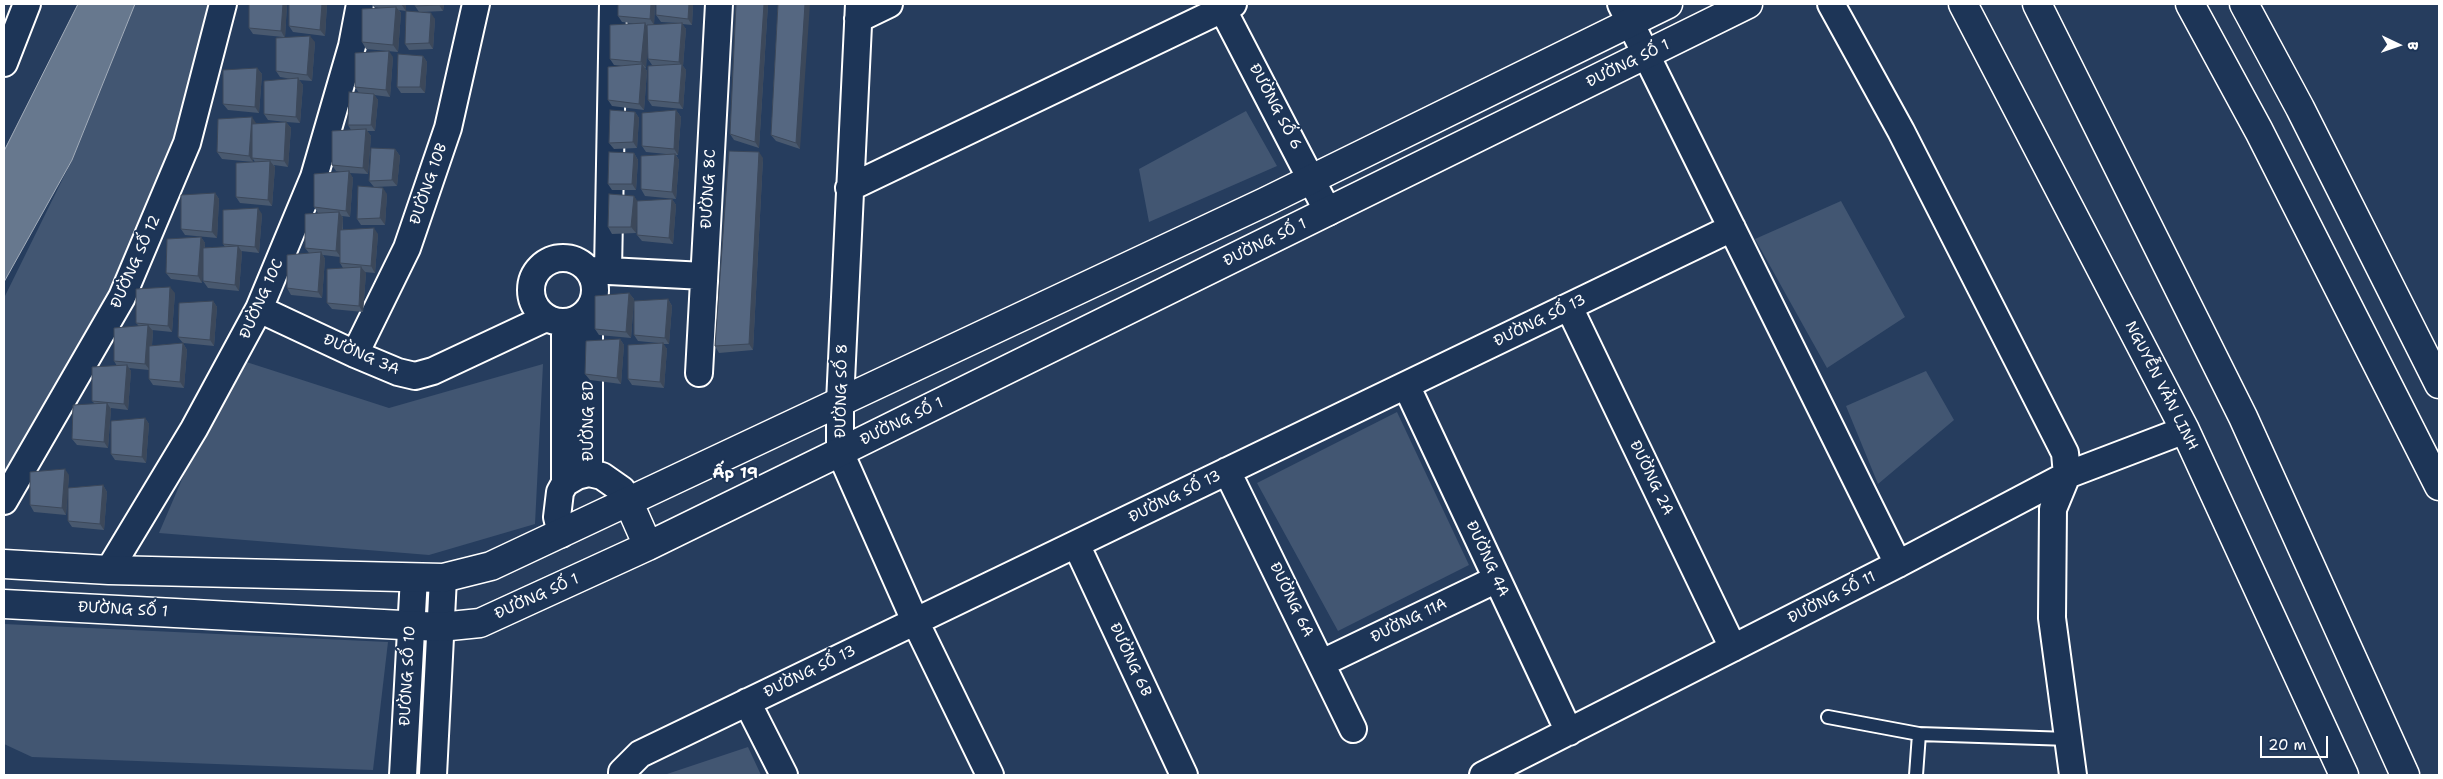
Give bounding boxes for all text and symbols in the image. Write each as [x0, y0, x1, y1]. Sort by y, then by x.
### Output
north arrow [2373, 20, 2423, 70]
street label: ĐƯỜNG SỐ 1 [1583, 36, 1673, 92]
text: B [2404, 41, 2422, 51]
street label: ĐƯỜNG SỐ 6 [1245, 61, 1305, 153]
street label: ĐƯỜNG 10B [407, 141, 451, 227]
street label: ĐƯỜNG 8C [698, 149, 720, 229]
street label: ĐƯỜNG SỐ 12 [107, 213, 165, 311]
street label: ĐƯỜNG SỐ 1 [1220, 215, 1310, 271]
street label: ĐƯỜNG 10C [236, 256, 288, 342]
street label: ĐƯỜNG SỐ 13 [1491, 291, 1589, 351]
street label: NGUYỄN VĂN LINH [2121, 318, 2201, 454]
street label: ĐƯỜNG 3A [320, 331, 402, 379]
street label: ĐƯỜNG SỐ 8 [832, 344, 852, 438]
street label: ĐƯỜNG 8D [580, 381, 598, 461]
street label: ĐƯỜNG SỐ 1 [857, 394, 947, 450]
street label: ĐƯỜNG 2A [1625, 438, 1677, 518]
district label: Ấp 19 [712, 464, 758, 484]
street label: ĐƯỜNG SỐ 13 [1126, 467, 1224, 527]
street label: ĐƯỜNG 4A [1462, 518, 1512, 600]
street label: ĐƯỜNG 6A [1265, 560, 1317, 640]
street label: ĐƯỜNG SỐ 11 [1785, 568, 1879, 628]
street label: ĐƯỜNG SỐ 1 [492, 570, 582, 624]
street label: ĐƯỜNG 11A [1368, 595, 1450, 647]
street label: ĐƯỜNG SỐ 1 [77, 599, 169, 621]
street label: ĐƯỜNG 6B [1105, 620, 1155, 700]
street label: ĐƯỜNG SỐ 10 [396, 625, 420, 727]
street label: ĐƯỜNG SỐ 13 [761, 642, 859, 702]
scale bar [2263, 726, 2330, 758]
text: 20 m [2268, 735, 2307, 755]

